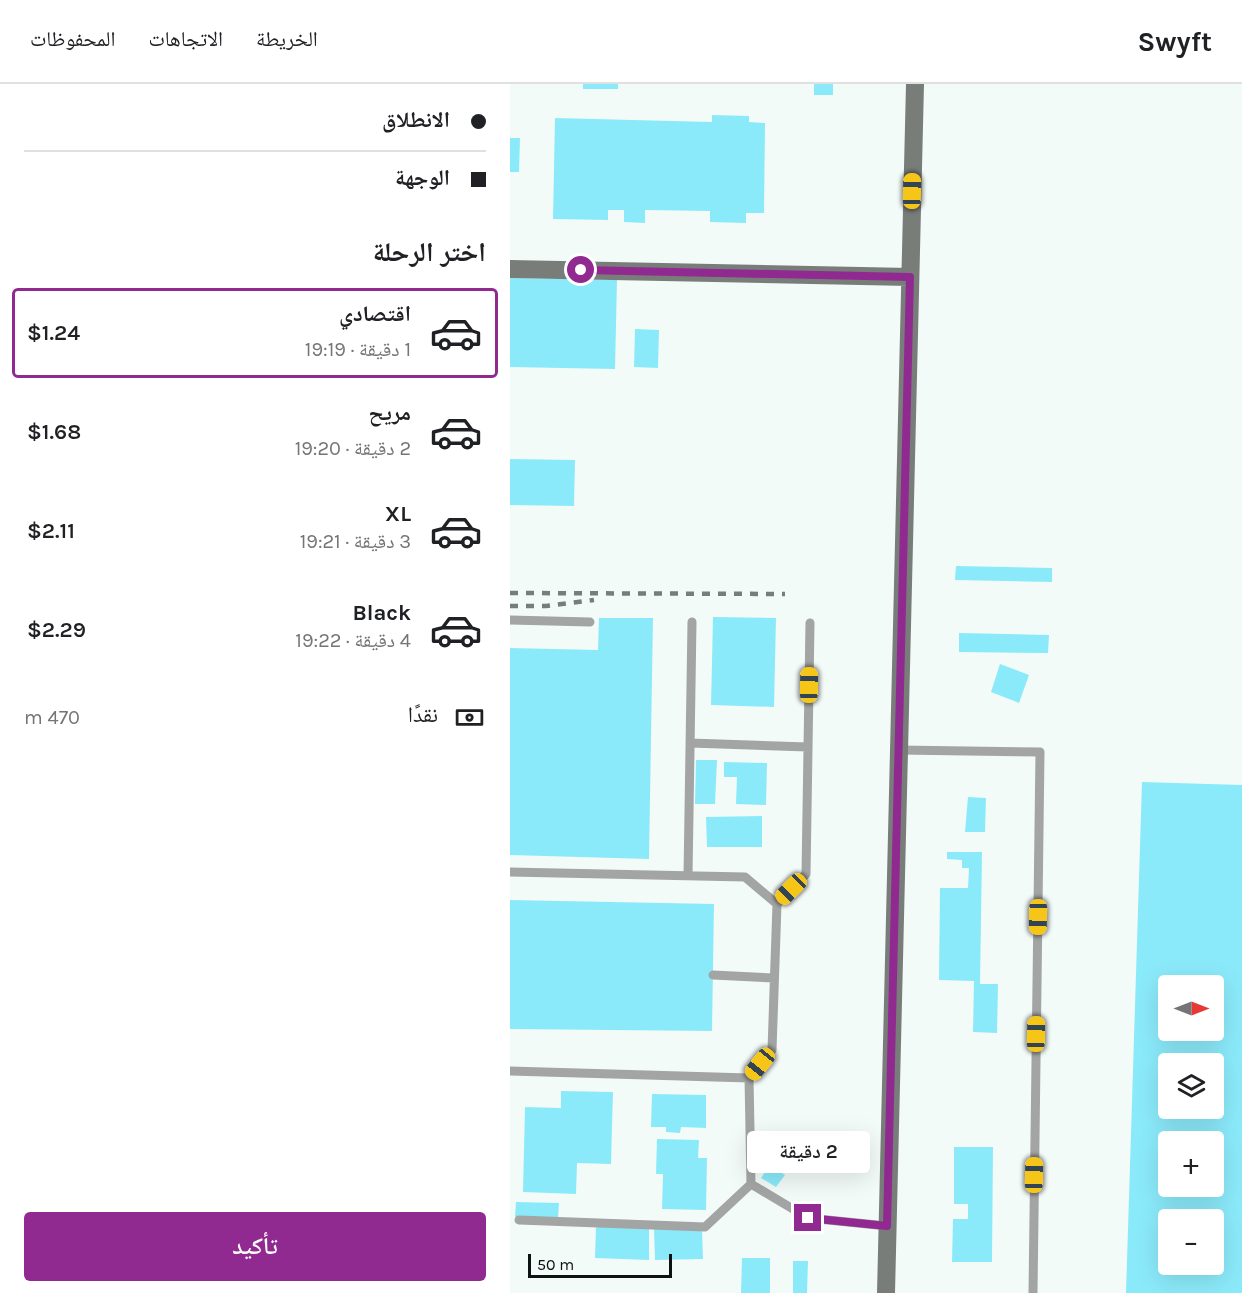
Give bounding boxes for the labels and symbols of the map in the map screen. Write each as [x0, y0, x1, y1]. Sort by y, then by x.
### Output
car [903, 173, 921, 209]
route start [567, 256, 594, 283]
car [800, 667, 818, 703]
car [772, 870, 810, 908]
car [1029, 899, 1047, 935]
north arrow [1158, 975, 1224, 1041]
car [1027, 1016, 1045, 1052]
car [742, 1044, 778, 1084]
callout: 2 دقيقة [746, 1131, 870, 1173]
car [1025, 1157, 1043, 1193]
route end [794, 1204, 821, 1231]
scale bar [528, 1251, 672, 1278]

